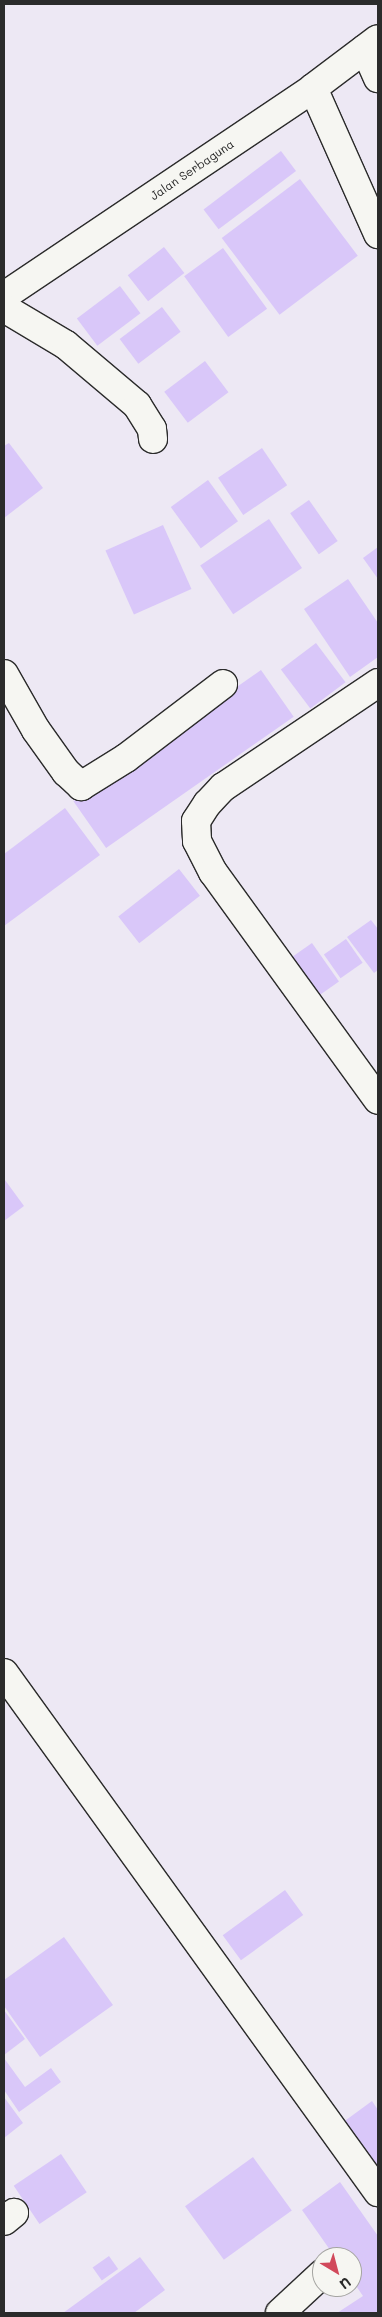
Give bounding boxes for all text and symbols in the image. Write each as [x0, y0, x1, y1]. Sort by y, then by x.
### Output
street label: Jalan Serbaguna [147, 137, 237, 203]
north arrow [312, 2247, 362, 2297]
text: U [336, 2273, 355, 2294]

